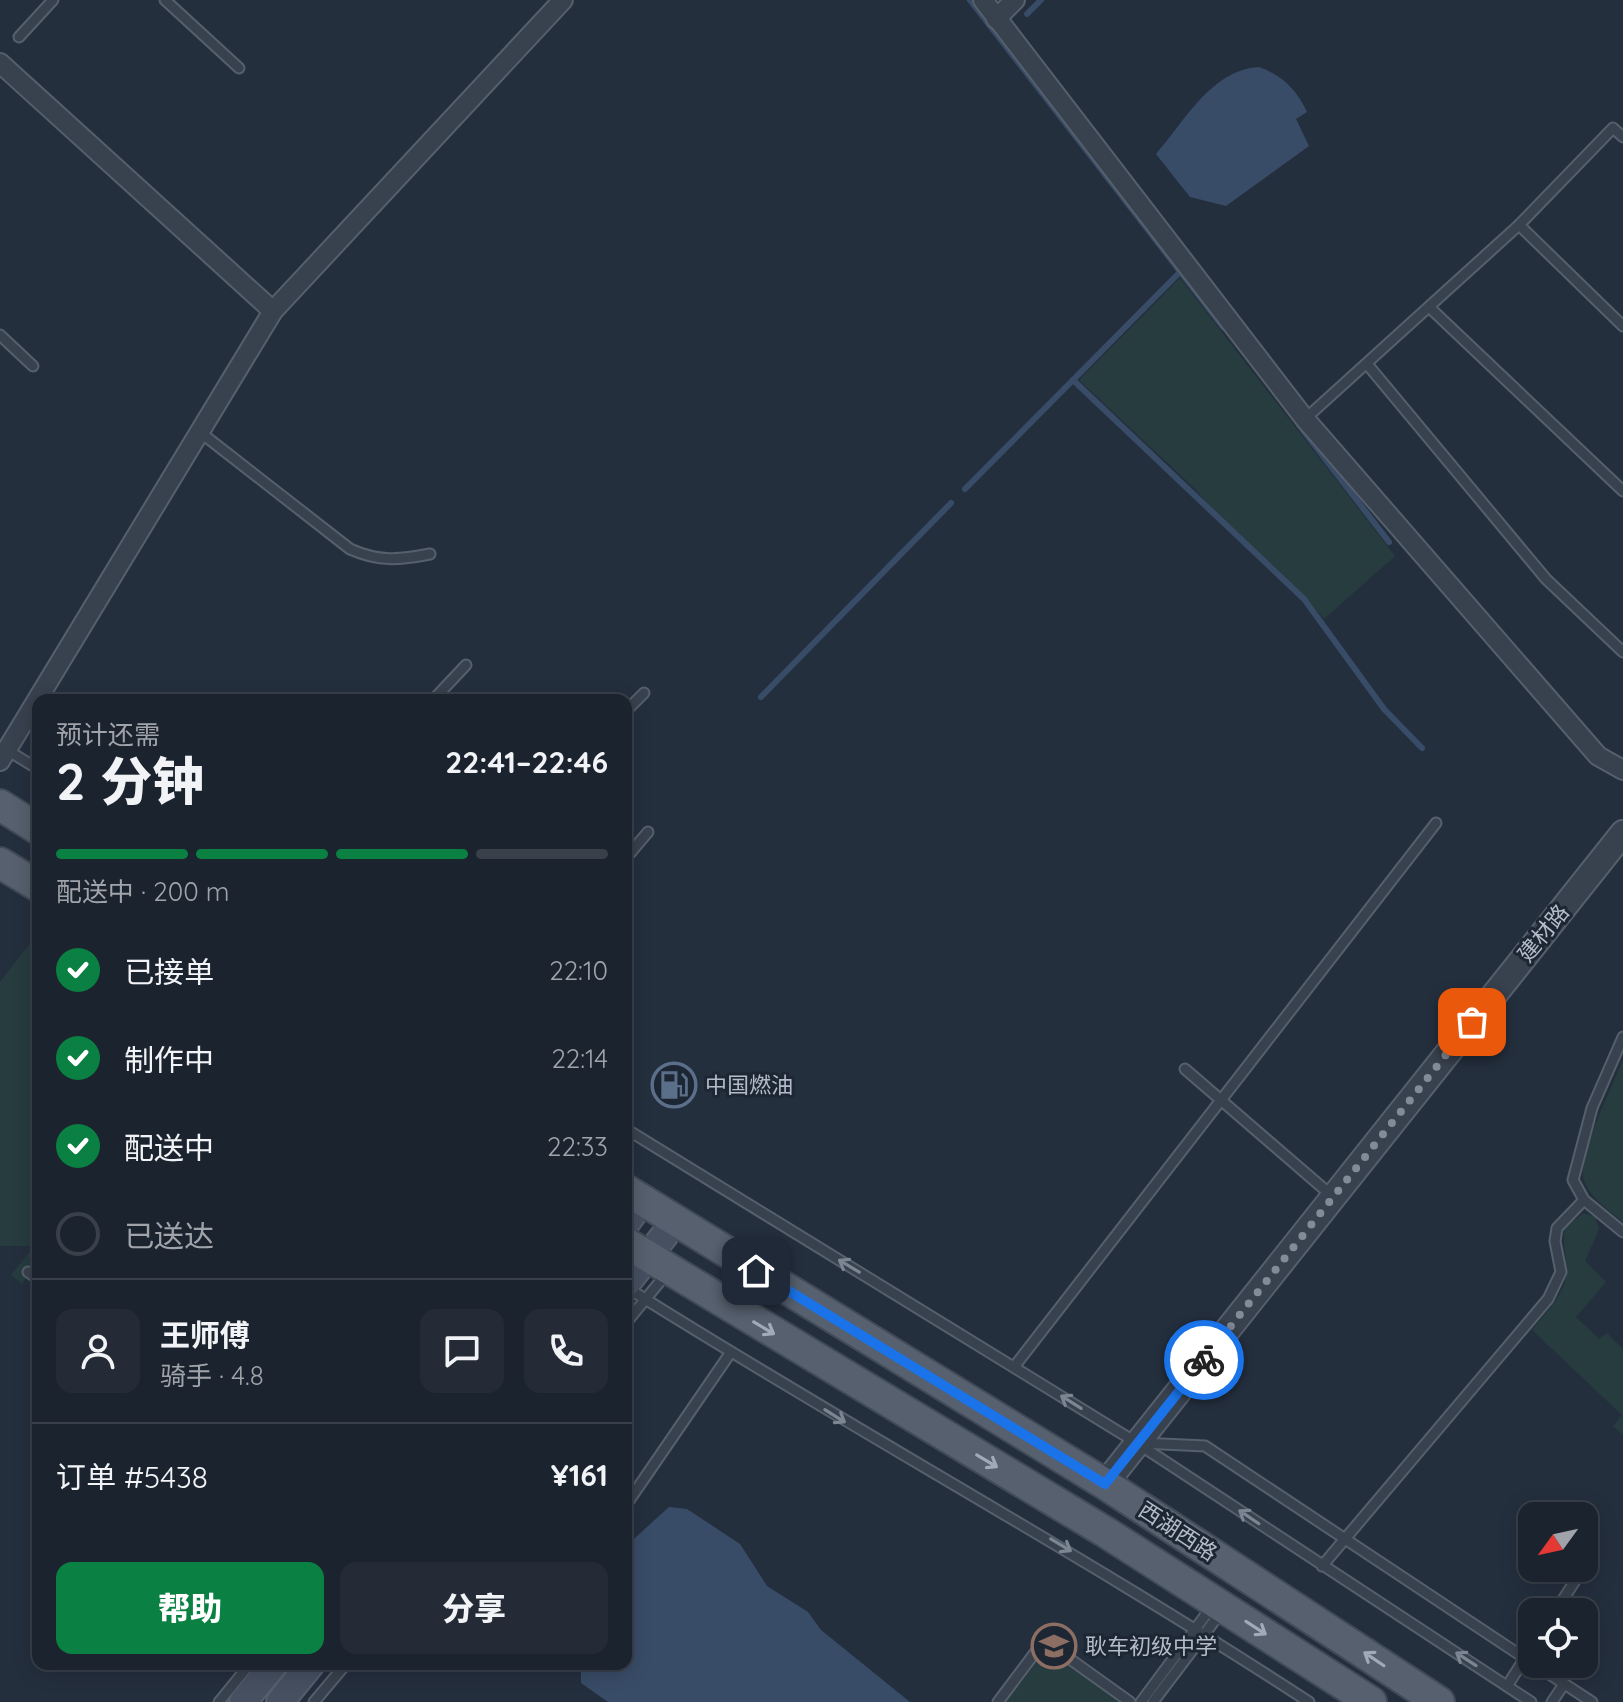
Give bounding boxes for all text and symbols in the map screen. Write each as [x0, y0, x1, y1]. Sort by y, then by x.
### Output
text: 预计还需 [56, 718, 160, 751]
text: 22:41–22:46 [445, 743, 608, 781]
text: 2 分钟 [56, 748, 204, 813]
text: 配送中 · 200 m [56, 875, 229, 908]
street label: 建材路 [1511, 899, 1575, 967]
icon: check [56, 948, 100, 992]
text: 已接单 [124, 953, 214, 991]
text: 22:10 [549, 954, 608, 987]
pin [1438, 988, 1506, 1056]
icon: bag [1450, 1000, 1494, 1044]
icon: check [56, 1036, 100, 1080]
text: 制作中 [124, 1041, 214, 1079]
text: 22:14 [551, 1042, 608, 1075]
fuel station icon: 中国燃油 [650, 1061, 698, 1109]
place label: 中国燃油 [705, 1071, 793, 1099]
icon: check [56, 1124, 100, 1168]
text: 配送中 [124, 1129, 214, 1167]
text: 22:33 [547, 1130, 608, 1163]
text: 已送达 [124, 1217, 214, 1255]
pin [722, 1237, 790, 1305]
icon: home [734, 1249, 778, 1293]
one-way arrow [838, 1258, 861, 1274]
button: person [56, 1309, 140, 1393]
button: chat [420, 1309, 504, 1393]
button: phone [524, 1309, 608, 1393]
text: 王师傅 [160, 1316, 250, 1354]
one-way arrow [752, 1320, 775, 1336]
courier [1164, 1320, 1244, 1400]
icon: bike [1182, 1338, 1226, 1382]
text: 骑手 · 4.8 [160, 1359, 264, 1392]
one-way arrow [1060, 1394, 1083, 1410]
one-way arrow [823, 1408, 846, 1424]
one-way arrow [975, 1454, 998, 1470]
text: ¥161 [551, 1456, 608, 1494]
text: 订单 #5438 [56, 1458, 208, 1496]
street label: 西湖西路 [1133, 1495, 1223, 1567]
north arrow [1518, 1502, 1598, 1582]
map controls [1518, 1502, 1598, 1678]
one-way arrow [1238, 1509, 1260, 1525]
one-way arrow [1049, 1538, 1072, 1554]
button: 帮助 [56, 1562, 324, 1654]
button: 分享 [340, 1562, 608, 1654]
button: locate [1518, 1598, 1598, 1678]
one-way arrow [1244, 1620, 1266, 1637]
school or university icon: 耿车初级中学 [1030, 1622, 1078, 1670]
place label: 耿车初级中学 [1085, 1632, 1217, 1660]
one-way arrow [1363, 1651, 1385, 1667]
one-way arrow [1456, 1651, 1478, 1667]

